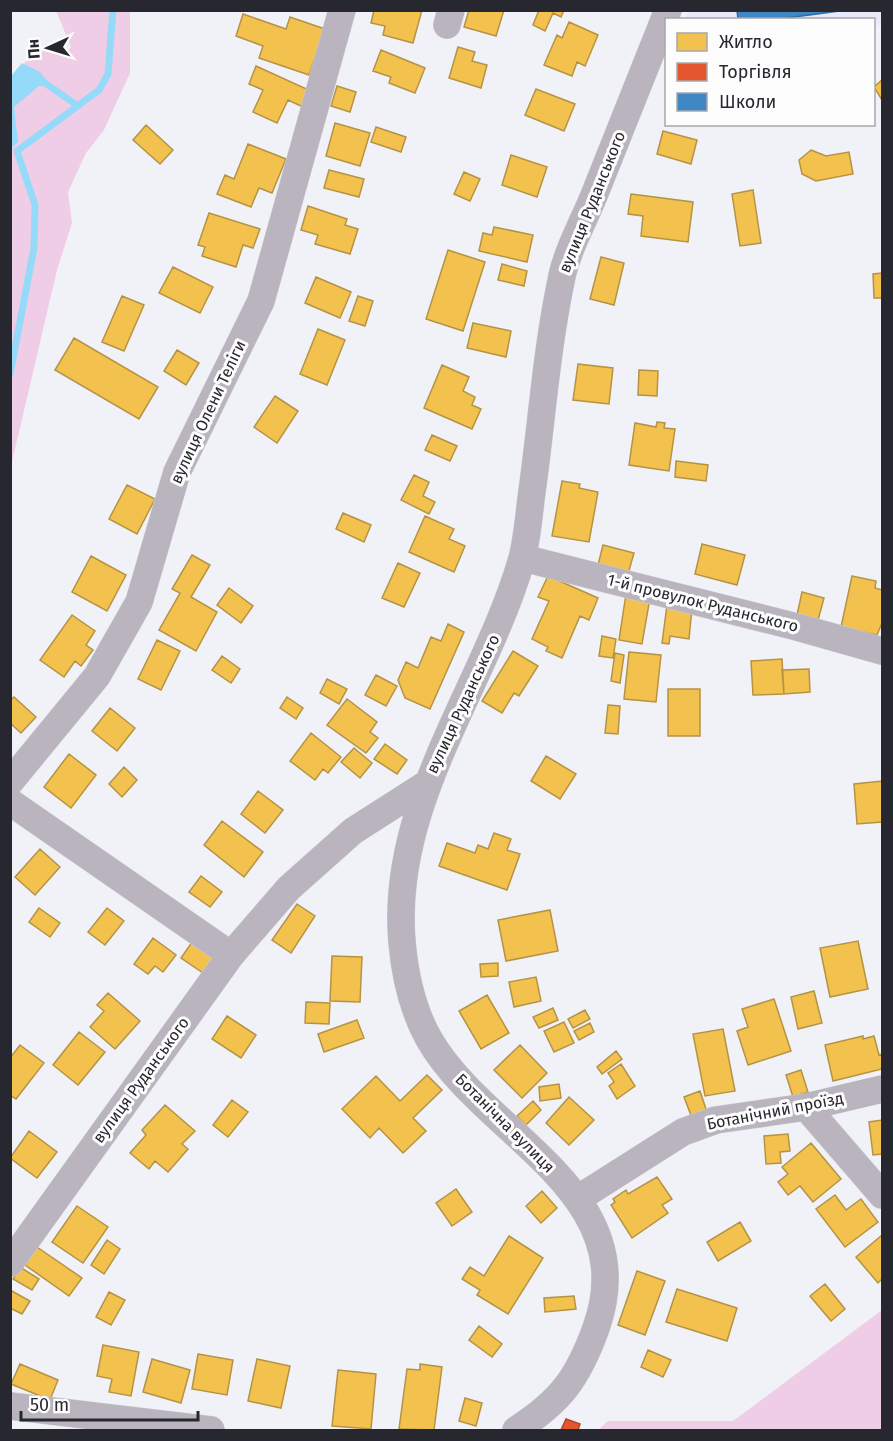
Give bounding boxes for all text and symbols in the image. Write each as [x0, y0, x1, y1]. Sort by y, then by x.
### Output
north arrow [18, 18, 78, 78]
legend [665, 18, 875, 126]
text: Житло [719, 31, 773, 53]
text: Пн [23, 38, 44, 60]
text: Торгівля [719, 61, 792, 83]
text: Школи [719, 91, 776, 113]
street label: вулиця Руданського [555, 128, 629, 276]
street label: вулиця Олени Теліги [166, 337, 250, 487]
street label: 1-й провулок Руданського [605, 570, 801, 636]
street label: вулиця Руданського [422, 632, 504, 776]
street label: вулиця Руданського [89, 1013, 193, 1147]
street label: Ботанічна вулиця [452, 1070, 558, 1176]
street label: Ботанічний проїзд [705, 1088, 845, 1134]
scale bar [21, 1384, 198, 1422]
text: 50 m [30, 1394, 69, 1416]

